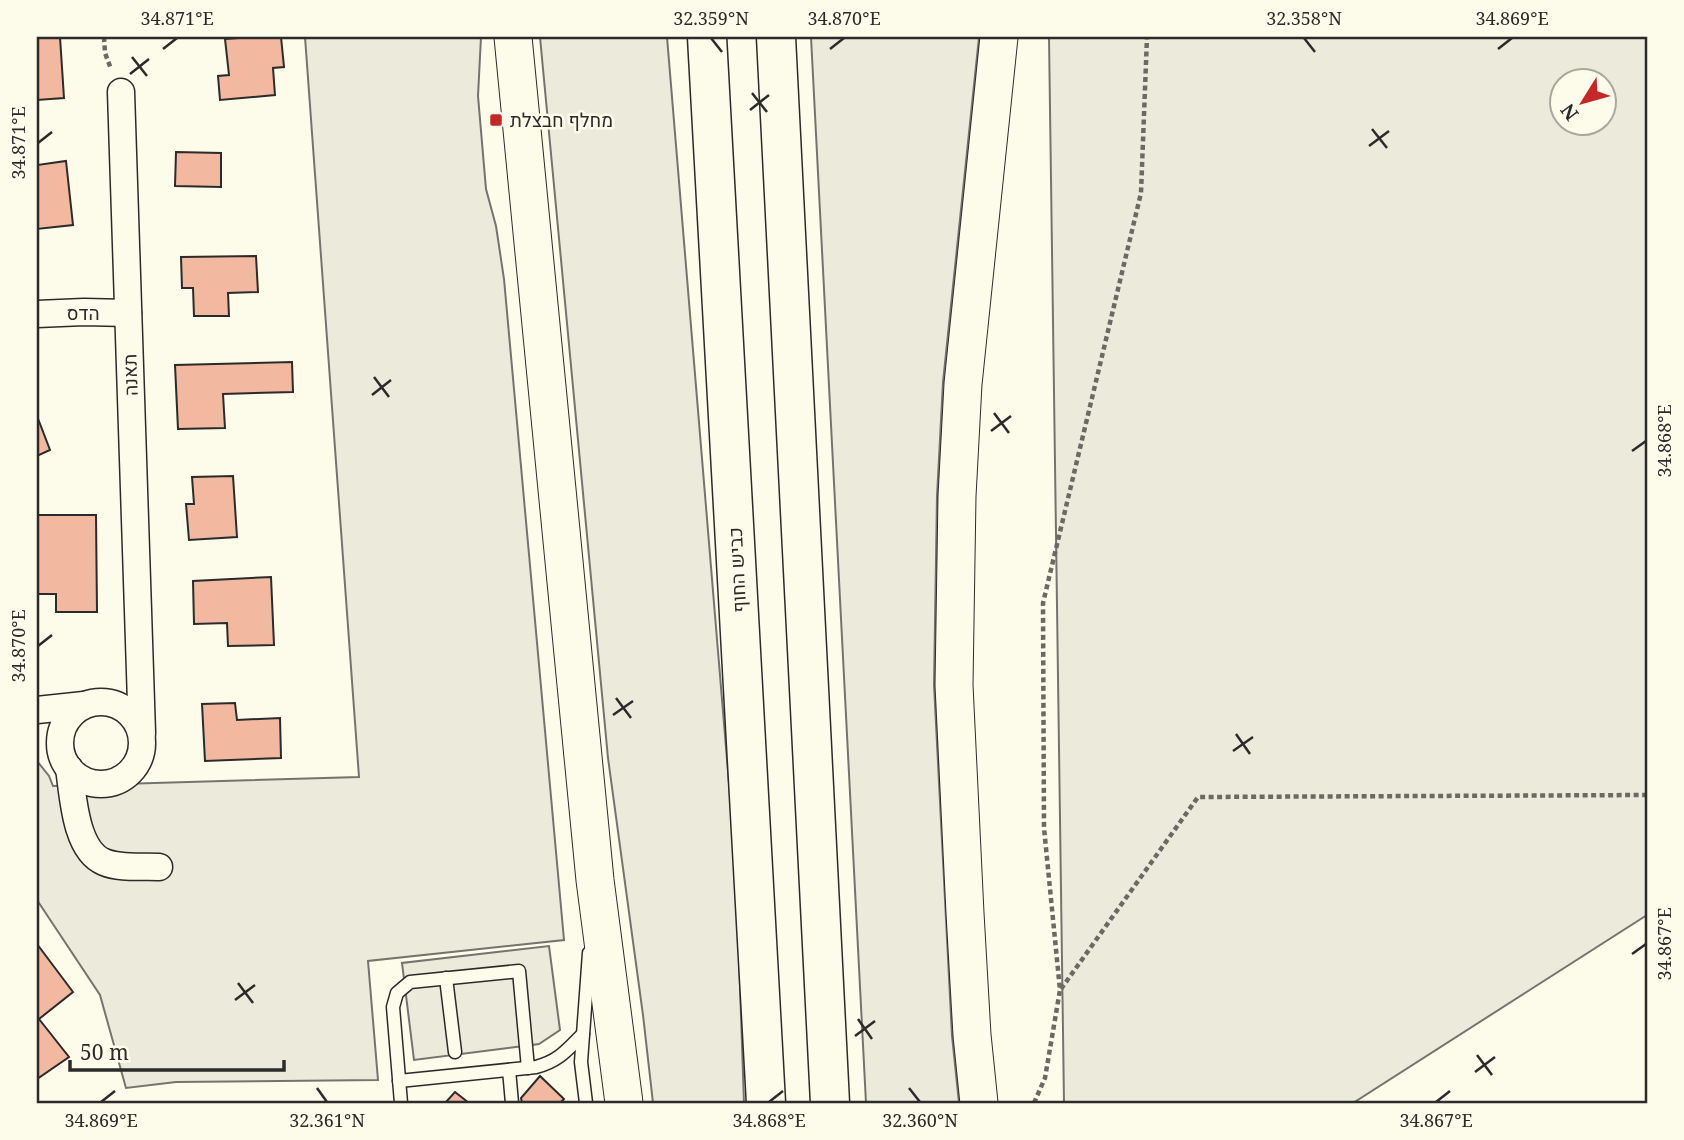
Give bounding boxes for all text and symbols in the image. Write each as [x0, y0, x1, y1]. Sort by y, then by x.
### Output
text: 34.871°E [140, 6, 214, 30]
text: 32.359°N [673, 6, 749, 30]
text: 34.870°E [807, 6, 881, 30]
text: 32.358°N [1266, 6, 1342, 30]
text: 34.869°E [1475, 6, 1549, 30]
north arrow [1548, 66, 1618, 136]
text: N [1555, 98, 1584, 126]
text: 34.871°E [6, 106, 30, 180]
place label: מחלף חבצלת [510, 107, 613, 133]
marker: מחלף חבצלת [488, 112, 504, 128]
street label: הדס [66, 300, 100, 326]
street label: תאנה [116, 353, 144, 397]
text: 34.868°E [1652, 404, 1676, 478]
street label: כביש החוף [722, 527, 752, 613]
text: 34.870°E [6, 609, 30, 683]
text: 34.867°E [1652, 907, 1676, 981]
scale bar [70, 1028, 284, 1072]
text: 50 m [80, 1038, 129, 1066]
text: 34.869°E [64, 1108, 138, 1132]
text: 32.361°N [289, 1108, 365, 1132]
text: 34.868°E [732, 1108, 806, 1132]
text: 32.360°N [882, 1108, 958, 1132]
text: 34.867°E [1399, 1108, 1473, 1132]

